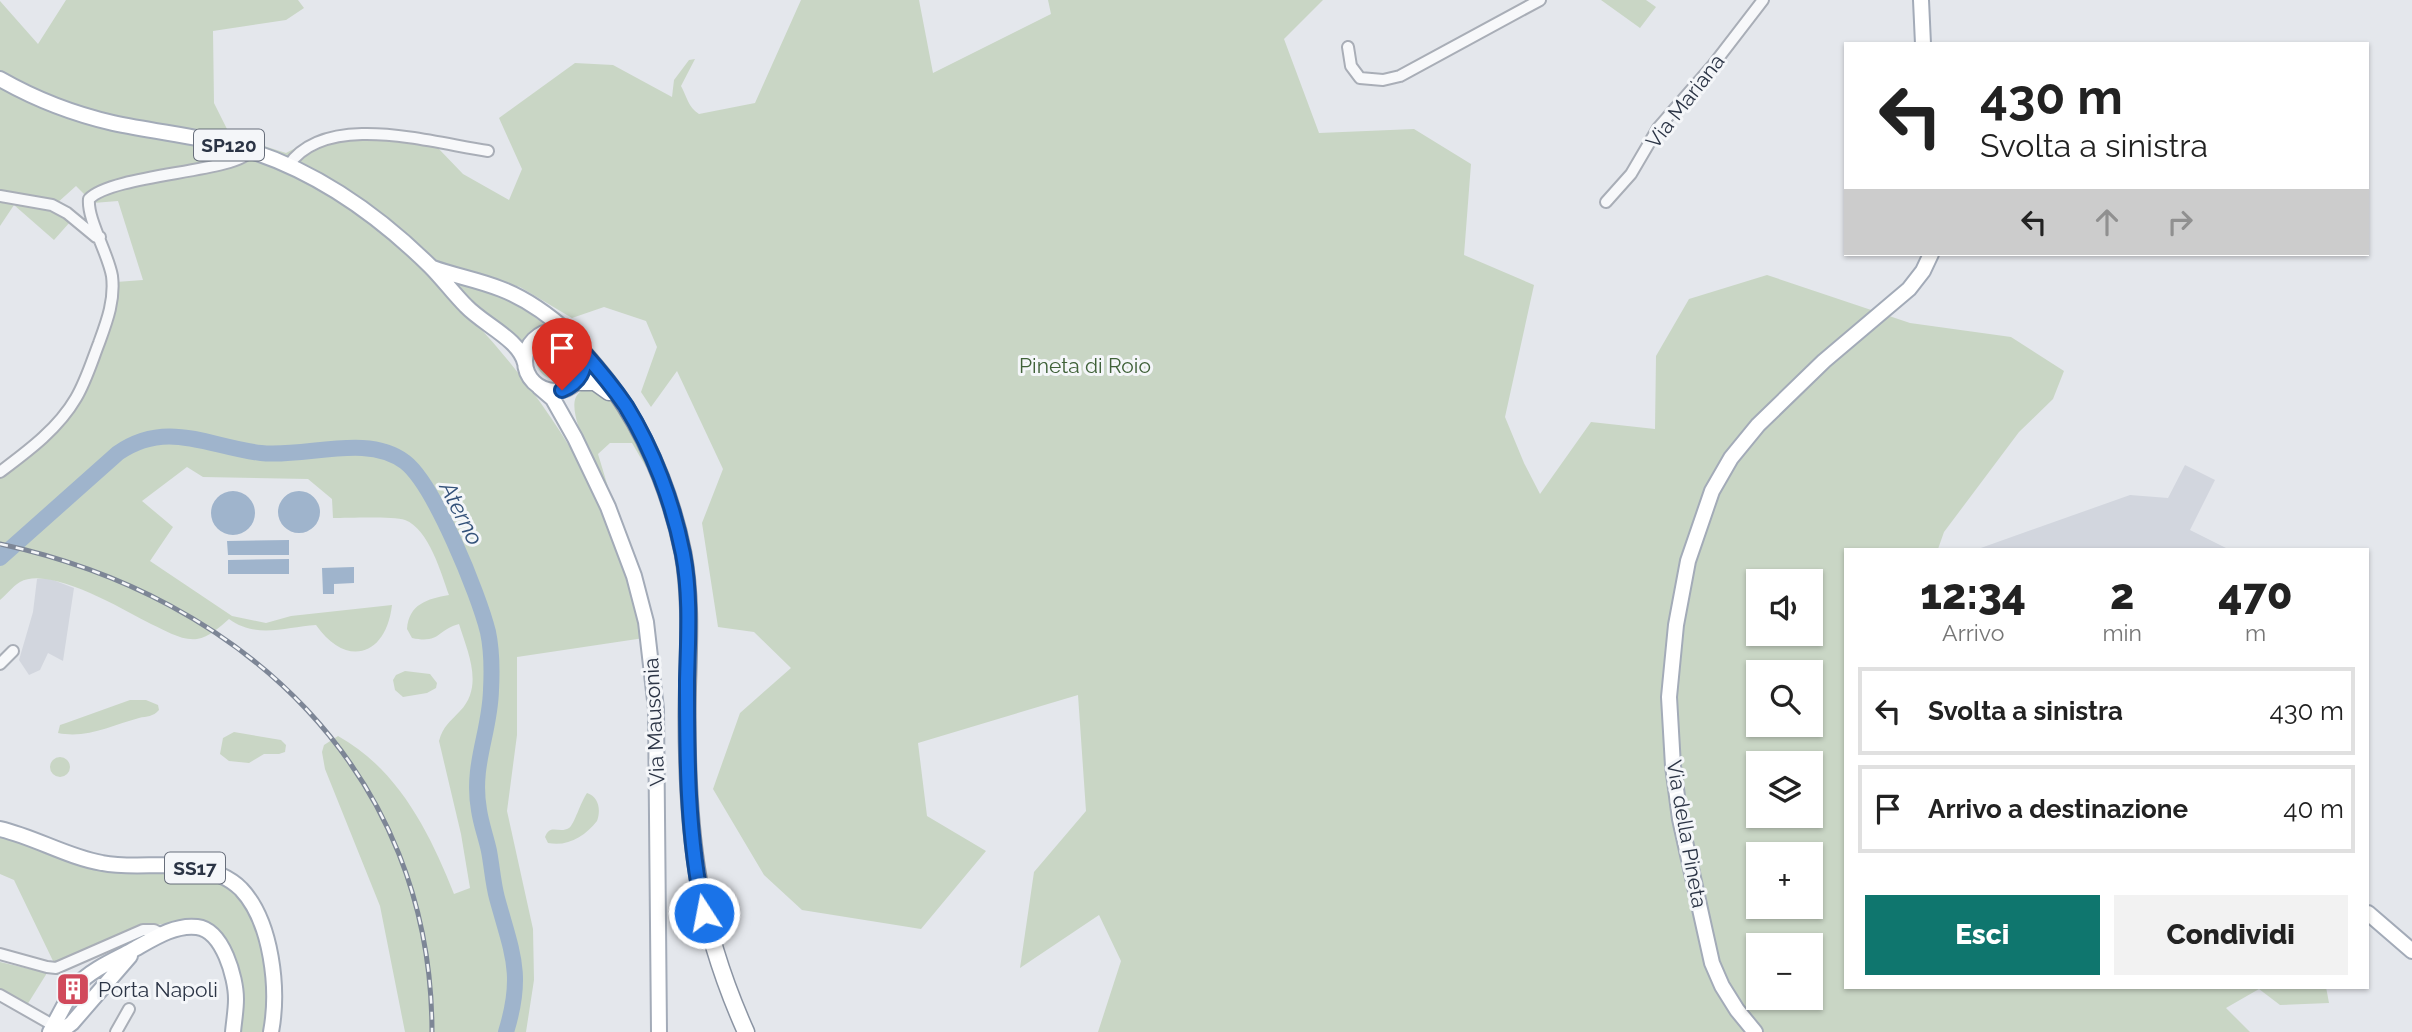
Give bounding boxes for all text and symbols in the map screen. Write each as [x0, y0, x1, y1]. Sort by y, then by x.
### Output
street label: Via Mariana [1641, 49, 1729, 153]
text: 430 m [1980, 68, 2123, 125]
icon: left [1865, 70, 1956, 161]
text: Svolta a sinistra [1980, 127, 2208, 164]
road number: SP120 [194, 130, 264, 160]
icon: left [2015, 203, 2053, 241]
icon: ahead [2088, 203, 2126, 241]
icon: right [2161, 203, 2199, 241]
pin [532, 318, 592, 390]
icon: arrive [543, 329, 581, 367]
park label: Pineta di Roio [1019, 353, 1151, 378]
water label: Aterno [434, 475, 489, 549]
map controls [1746, 569, 1823, 1010]
button: sound [1746, 569, 1823, 646]
text: 12:34 [1920, 570, 2026, 619]
text: 2 [2110, 570, 2134, 619]
text: 470 [2218, 570, 2293, 619]
text: Arrivo [1942, 619, 2004, 646]
text: min [2102, 619, 2142, 646]
text: m [2245, 619, 2266, 646]
street label: Via Mausonia [638, 657, 670, 787]
button: search [1746, 660, 1823, 737]
icon: left [1869, 692, 1907, 730]
text: Svolta a sinistra [1928, 696, 2123, 726]
text: 430 m [2269, 696, 2344, 726]
button: layers [1746, 751, 1823, 828]
street label: Via della Pineta [1662, 758, 1712, 910]
icon: arrive [1869, 790, 1907, 828]
text: Arrivo a destinazione [1928, 794, 2188, 824]
text: 40 m [2283, 794, 2344, 824]
button: + [1746, 842, 1823, 919]
road number: SS17 [165, 852, 225, 884]
position arrow [667, 876, 741, 950]
button: Esci [1865, 895, 2100, 975]
button: Condividi [2114, 895, 2348, 975]
button: − [1746, 933, 1823, 1010]
building icon: Porta Napoli [54, 970, 92, 1008]
place label: Porta Napoli [98, 977, 218, 1002]

